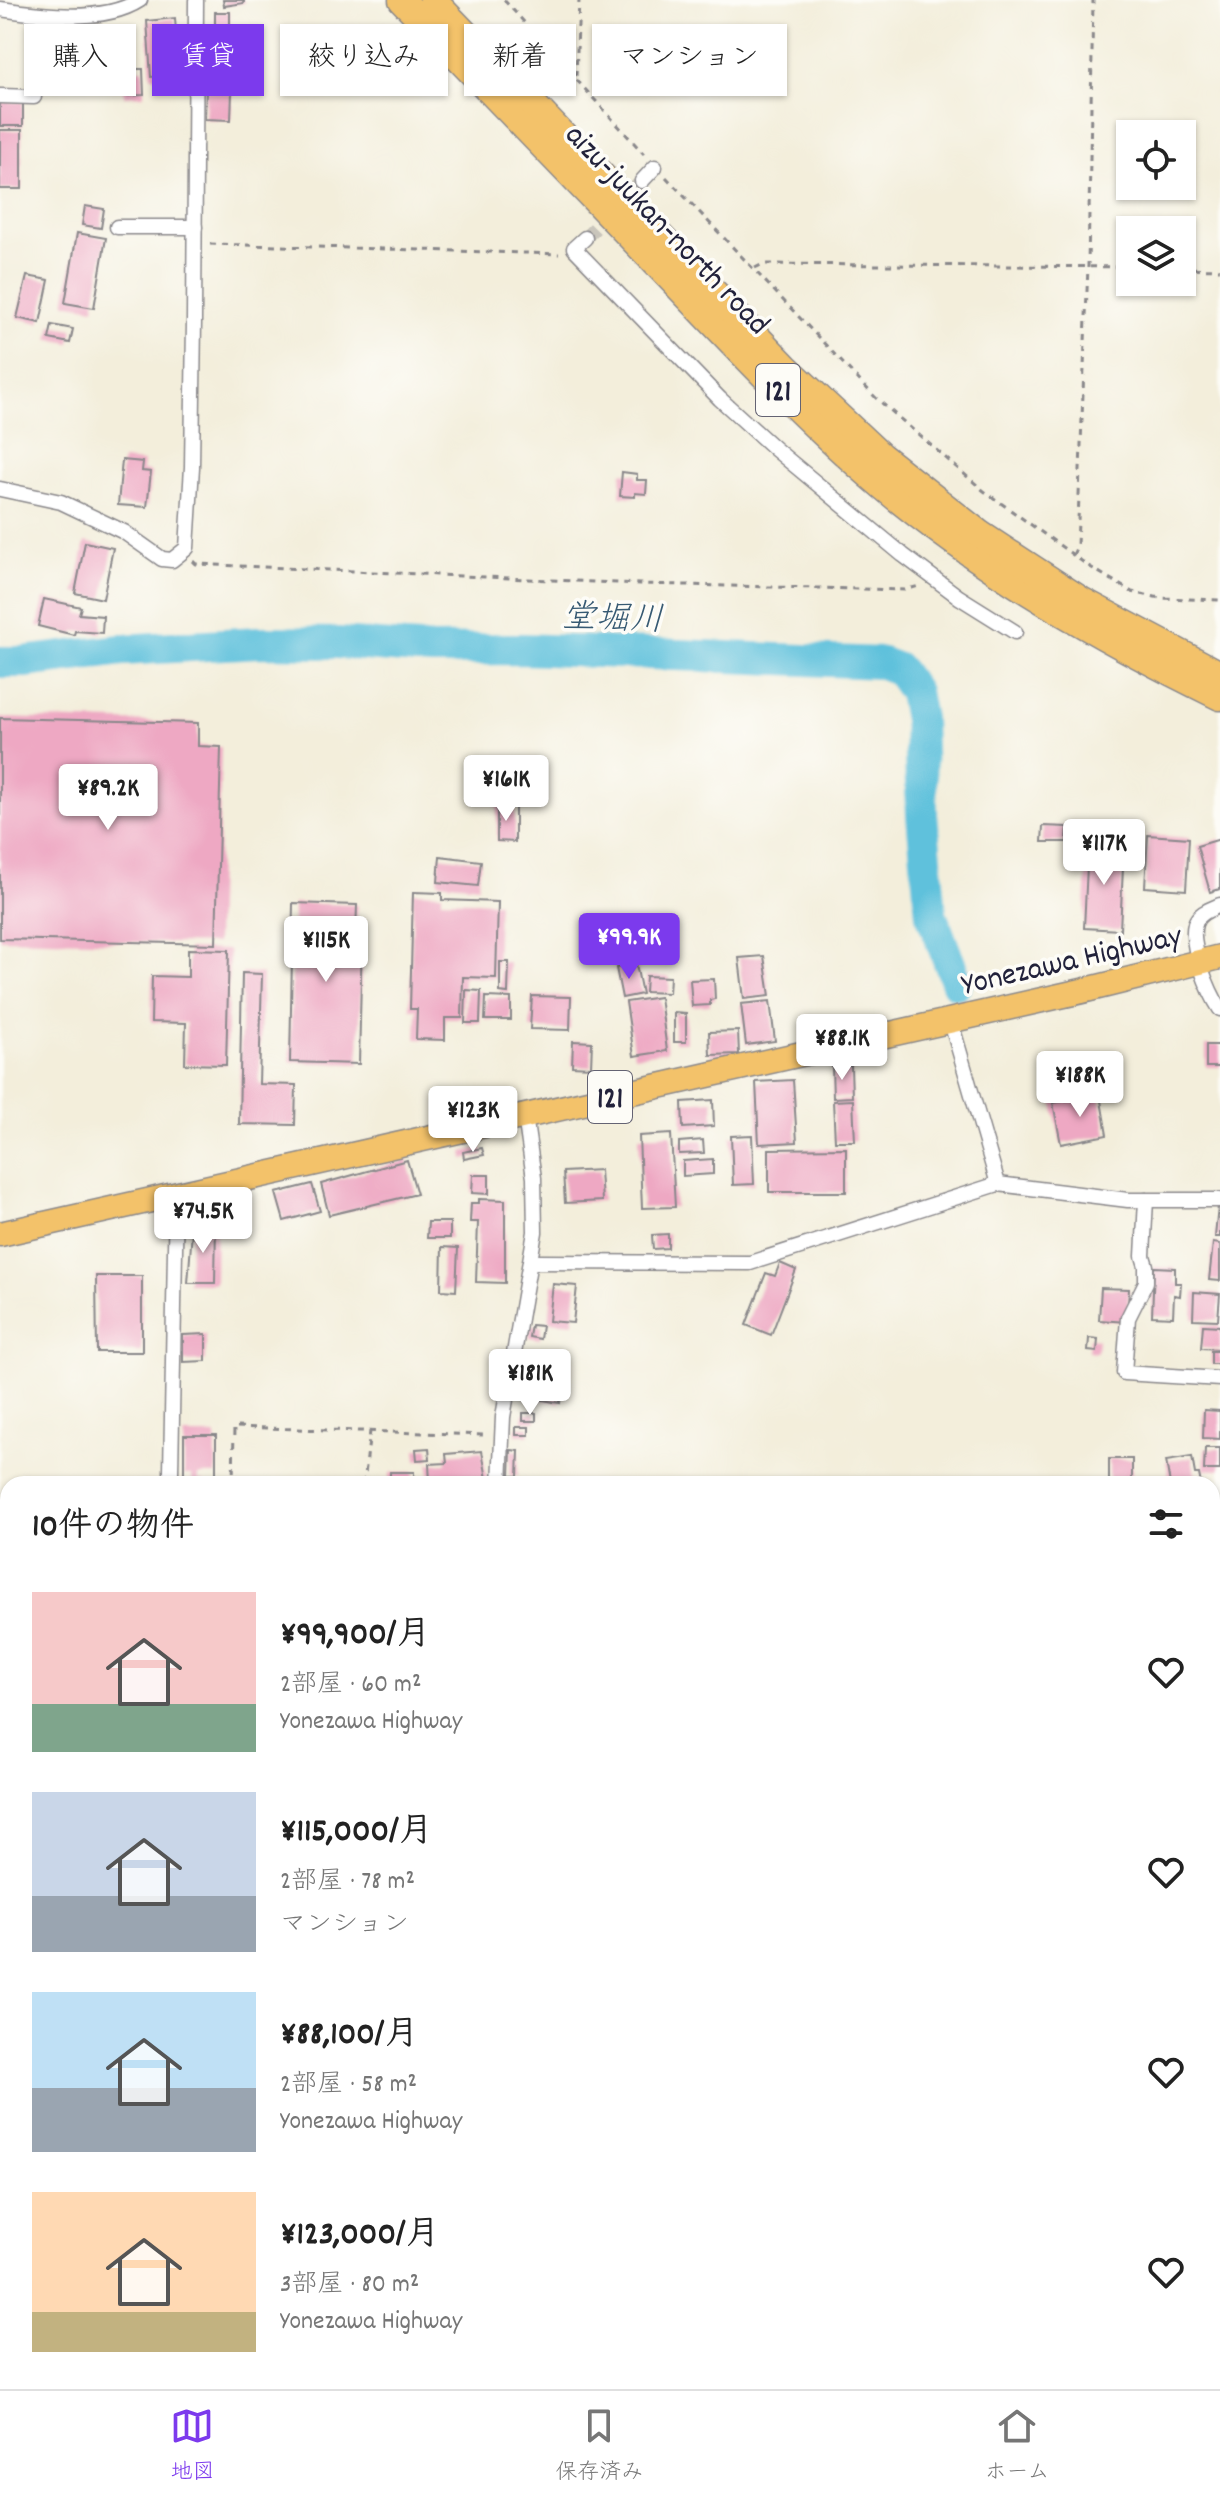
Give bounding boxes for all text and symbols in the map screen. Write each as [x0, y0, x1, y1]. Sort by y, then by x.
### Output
chip: 購入 [24, 24, 136, 96]
chip: 賃貸 [152, 24, 264, 96]
chip: 絞り込み [280, 24, 448, 96]
chip: 新着 [464, 24, 576, 96]
chip: マンション [592, 24, 787, 96]
street label: aizu-juukan-north road [552, 115, 779, 348]
map controls [1116, 120, 1196, 296]
button: locate [1116, 120, 1196, 200]
button: layers [1116, 216, 1196, 296]
road number: 121 [756, 364, 800, 416]
water label: 堂堀川 [561, 595, 665, 648]
pin: ¥161K [450, 755, 562, 823]
text: ¥161K [482, 762, 530, 799]
pin: ¥89.2K [43, 764, 173, 832]
text: ¥89.2K [77, 771, 139, 808]
pin: ¥117K [1048, 819, 1160, 887]
text: ¥117K [1081, 826, 1127, 863]
pin: ¥99.9K [564, 913, 694, 981]
street label: Yonezawa Highway [958, 915, 1188, 1011]
pin: ¥115K [270, 916, 382, 984]
text: ¥99.9K [597, 920, 661, 957]
text: ¥115K [302, 923, 350, 960]
pin: ¥88.1K [777, 1014, 907, 1082]
text: ¥88.1K [814, 1021, 870, 1058]
pin: ¥188K [1024, 1051, 1136, 1119]
text: ¥188K [1054, 1058, 1106, 1095]
road number: 121 [588, 1071, 632, 1123]
pin: ¥123K [417, 1086, 529, 1154]
text: ¥123K [446, 1093, 500, 1130]
pin: ¥74.5K [138, 1187, 268, 1255]
text: ¥74.5K [172, 1194, 234, 1231]
pin: ¥181K [474, 1349, 586, 1417]
text: ¥181K [507, 1356, 553, 1393]
icon: filters [1144, 1502, 1188, 1546]
text: 10件の物件 [32, 1504, 194, 1553]
text: ¥99,900/月 [280, 1612, 430, 1661]
icon: home [96, 1624, 192, 1720]
icon: heart [1144, 1650, 1188, 1694]
text: 2部屋 · 60 m² [280, 1667, 421, 1704]
text: Yonezawa Highway [280, 1704, 462, 1741]
text: ¥115,000/月 [280, 1809, 433, 1858]
icon: home [96, 1824, 192, 1920]
icon: heart [1144, 1850, 1188, 1894]
text: 2部屋 · 78 m² [280, 1864, 415, 1901]
text: マンション [280, 1907, 409, 1944]
text: ¥88,100/月 [280, 2012, 418, 2061]
icon: home [96, 2024, 192, 2120]
icon: heart [1144, 2050, 1188, 2094]
text: 2部屋 · 58 m² [280, 2067, 417, 2104]
text: Yonezawa Highway [280, 2104, 462, 2141]
text: ¥123,000/月 [280, 2212, 440, 2261]
icon: home [96, 2224, 192, 2320]
icon: heart [1144, 2250, 1188, 2294]
text: 3部屋 · 80 m² [280, 2267, 419, 2304]
text: Yonezawa Highway [280, 2304, 462, 2341]
tab: 地図 [170, 2404, 214, 2489]
tab: 保存済み [555, 2404, 643, 2489]
tab: ホーム [984, 2404, 1050, 2489]

